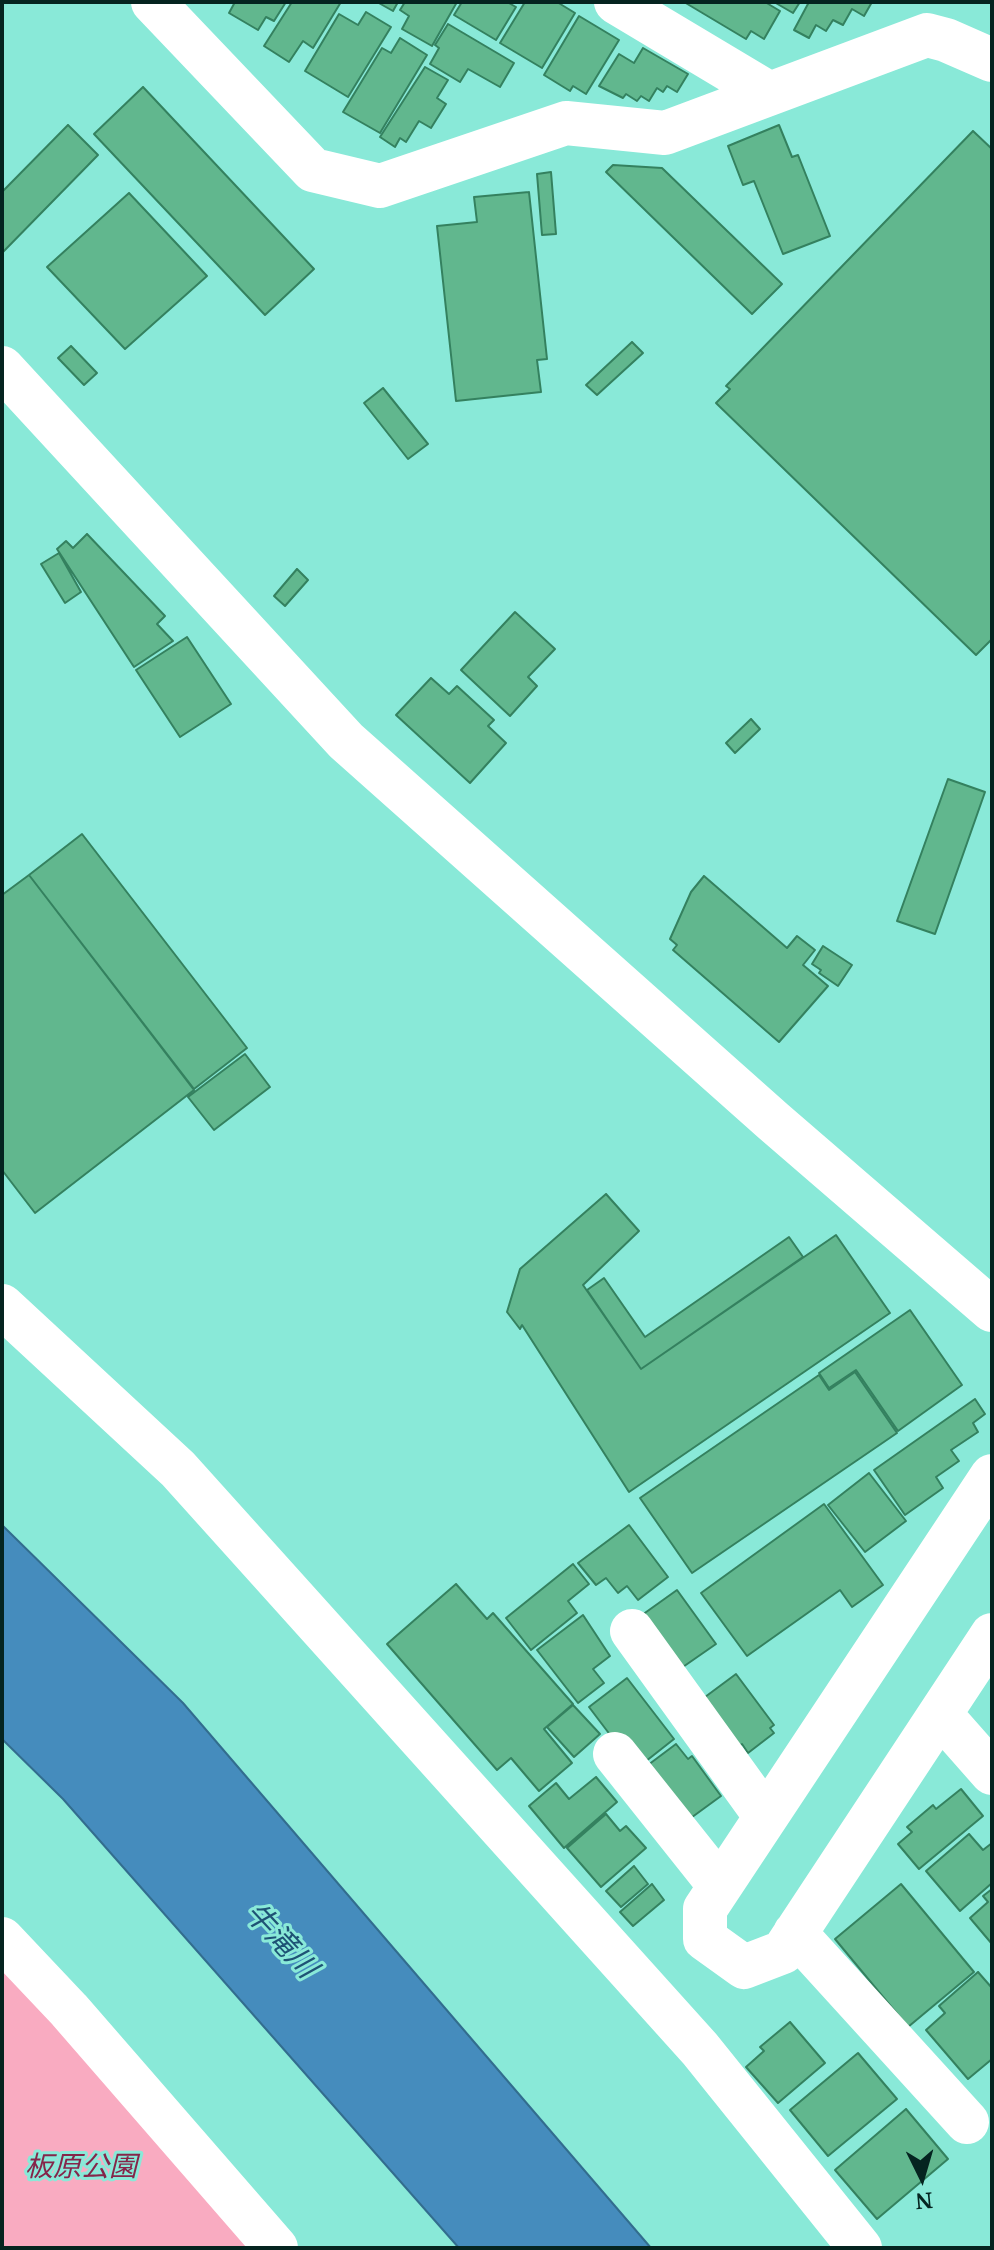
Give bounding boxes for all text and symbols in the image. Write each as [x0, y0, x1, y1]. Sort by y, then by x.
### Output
water label: 牛滝川 [236, 1896, 324, 1986]
north arrow [882, 2138, 962, 2218]
park label: 板原公園 [25, 2151, 137, 2185]
text: N [914, 2186, 934, 2218]

